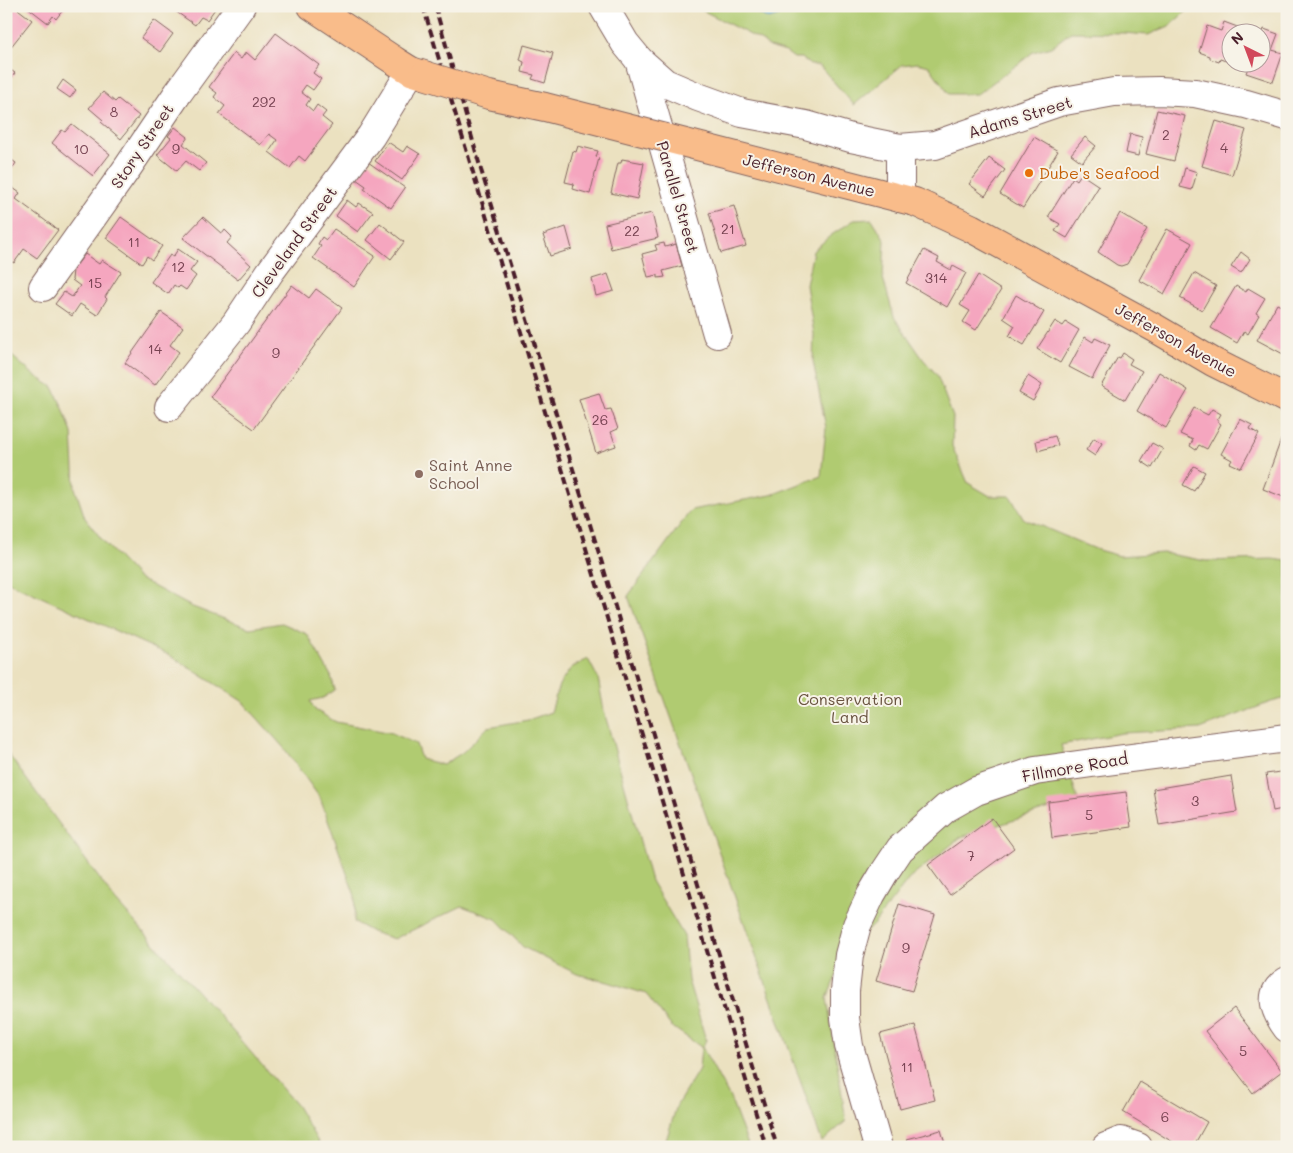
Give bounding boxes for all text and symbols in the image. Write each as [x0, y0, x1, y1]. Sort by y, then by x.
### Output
north arrow [1220, 22, 1270, 72]
text: N [1227, 27, 1247, 49]
street label: Adams Street [965, 91, 1074, 142]
house number: 292 [252, 92, 276, 111]
street label: Story Street [105, 99, 178, 192]
house number: 8 [110, 102, 118, 121]
house number: 2 [1162, 125, 1170, 144]
street label: Parallel Street [652, 138, 705, 255]
house number: 4 [1220, 138, 1229, 157]
house number: 10 [74, 139, 89, 158]
house number: 9 [172, 139, 180, 158]
street label: Jefferson Avenue [741, 148, 877, 201]
place label: Dube's Seafood [1039, 162, 1160, 183]
marker: Dube's Seafood [1023, 167, 1035, 179]
street label: Cleveland Street [246, 182, 341, 302]
house number: 21 [721, 219, 735, 238]
house number: 22 [624, 221, 640, 240]
house number: 11 [128, 232, 140, 251]
house number: 12 [171, 257, 185, 276]
house number: 314 [925, 268, 948, 287]
house number: 15 [88, 273, 102, 292]
street label: Jefferson Avenue [1112, 297, 1241, 382]
house number: 14 [148, 339, 163, 358]
house number: 9 [272, 343, 280, 362]
house number: 26 [592, 410, 608, 429]
place label: Saint Anne School [429, 454, 513, 493]
marker: Saint Anne School [413, 468, 425, 480]
park label: Conservation Land [798, 688, 902, 727]
street label: Fillmore Road [1020, 747, 1129, 786]
house number: 3 [1191, 791, 1199, 810]
house number: 5 [1085, 805, 1093, 824]
house number: 7 [967, 846, 975, 865]
house number: 9 [902, 938, 910, 957]
house number: 5 [1239, 1041, 1247, 1060]
house number: 11 [901, 1057, 913, 1076]
house number: 6 [1161, 1107, 1169, 1126]

